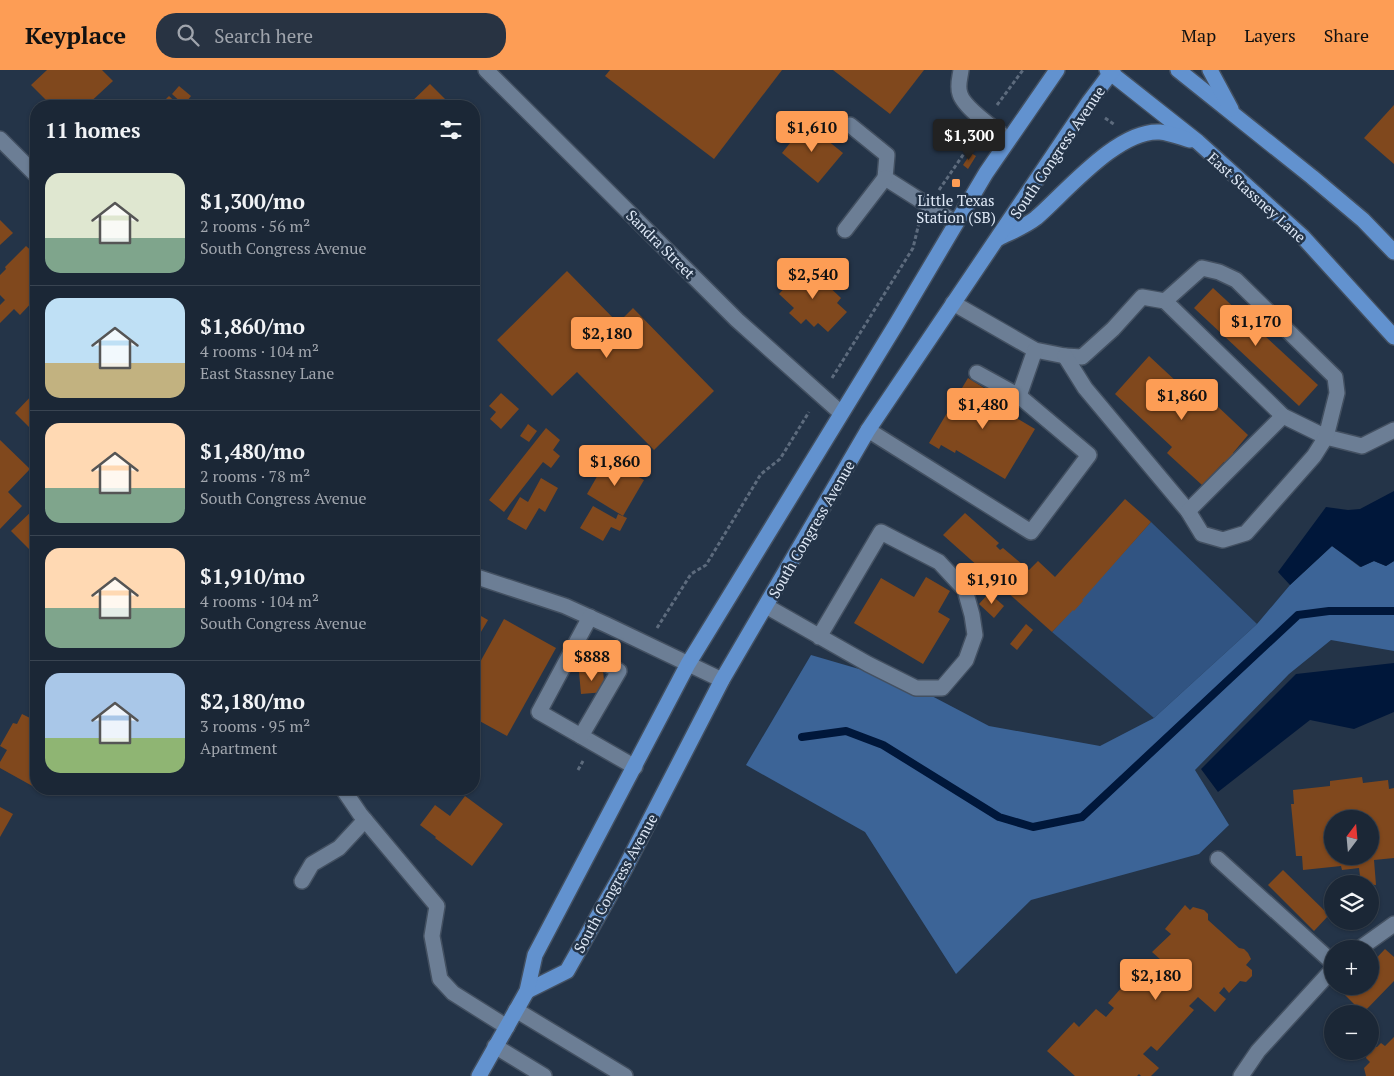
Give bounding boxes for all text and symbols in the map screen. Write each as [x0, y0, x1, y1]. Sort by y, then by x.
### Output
search box [156, 13, 506, 58]
text: Keyplace [25, 19, 126, 51]
icon: search [174, 21, 202, 49]
text: Search here [214, 23, 313, 48]
text: Map [1181, 23, 1216, 47]
text: Layers [1244, 23, 1296, 47]
text: Share [1324, 23, 1369, 47]
street label: South Congress Avenue [1005, 82, 1109, 222]
pin: $1,610 [771, 111, 853, 153]
text: 11 homes [45, 116, 141, 144]
icon: filters [437, 116, 465, 144]
text: $1,610 [787, 116, 837, 138]
pin: $1,300 [928, 118, 1010, 161]
text: $1,300 [944, 124, 994, 146]
street label: East Stassney Lane [1204, 147, 1310, 247]
marker: Little Texas Station (SB) [950, 177, 962, 189]
text: $1,300/mo [200, 187, 305, 215]
place label: Little Texas Station (SB) [916, 190, 996, 227]
icon: home [85, 193, 145, 253]
street label: Sandra Street [622, 205, 700, 283]
text: 2 rooms · 56 m² [200, 215, 310, 237]
text: South Congress Avenue [200, 237, 367, 259]
pin: $2,540 [772, 258, 854, 300]
text: $2,540 [788, 263, 838, 285]
pin: $1,170 [1215, 304, 1297, 347]
text: $1,170 [1231, 310, 1281, 332]
text: $1,860/mo [200, 312, 305, 340]
pin: $2,180 [566, 316, 648, 359]
icon: home [85, 318, 145, 378]
text: $2,180 [582, 322, 632, 344]
text: 4 rooms · 104 m² [200, 340, 319, 362]
text: East Stassney Lane [200, 362, 334, 384]
pin: $1,860 [1141, 378, 1223, 421]
text: $1,860 [1157, 384, 1207, 406]
pin: $1,480 [942, 388, 1024, 430]
text: $1,480 [958, 393, 1008, 415]
text: $1,480/mo [200, 437, 305, 465]
icon: home [85, 443, 145, 503]
pin: $1,860 [574, 444, 656, 487]
text: $1,860 [590, 450, 640, 472]
street label: South Congress Avenue [763, 456, 859, 602]
text: 2 rooms · 78 m² [200, 465, 310, 487]
text: South Congress Avenue [200, 487, 367, 509]
text: $1,910/mo [200, 562, 305, 590]
pin: $1,910 [951, 562, 1033, 605]
icon: home [85, 568, 145, 628]
text: $1,910 [967, 568, 1017, 590]
text: 4 rooms · 104 m² [200, 590, 319, 612]
text: South Congress Avenue [200, 612, 367, 634]
pin: $888 [562, 640, 622, 682]
text: $888 [574, 645, 610, 667]
text: $2,180/mo [200, 687, 305, 715]
icon: home [85, 693, 145, 753]
text: 3 rooms · 95 m² [200, 715, 310, 737]
text: Apartment [200, 737, 277, 759]
street label: South Congress Avenue [568, 810, 662, 956]
north arrow [1324, 810, 1379, 865]
map controls [1324, 810, 1379, 1060]
button: layers [1324, 875, 1379, 930]
button: + [1324, 940, 1379, 995]
pin: $2,180 [1115, 958, 1197, 1001]
text: $2,180 [1131, 964, 1181, 986]
button: − [1324, 1005, 1379, 1060]

